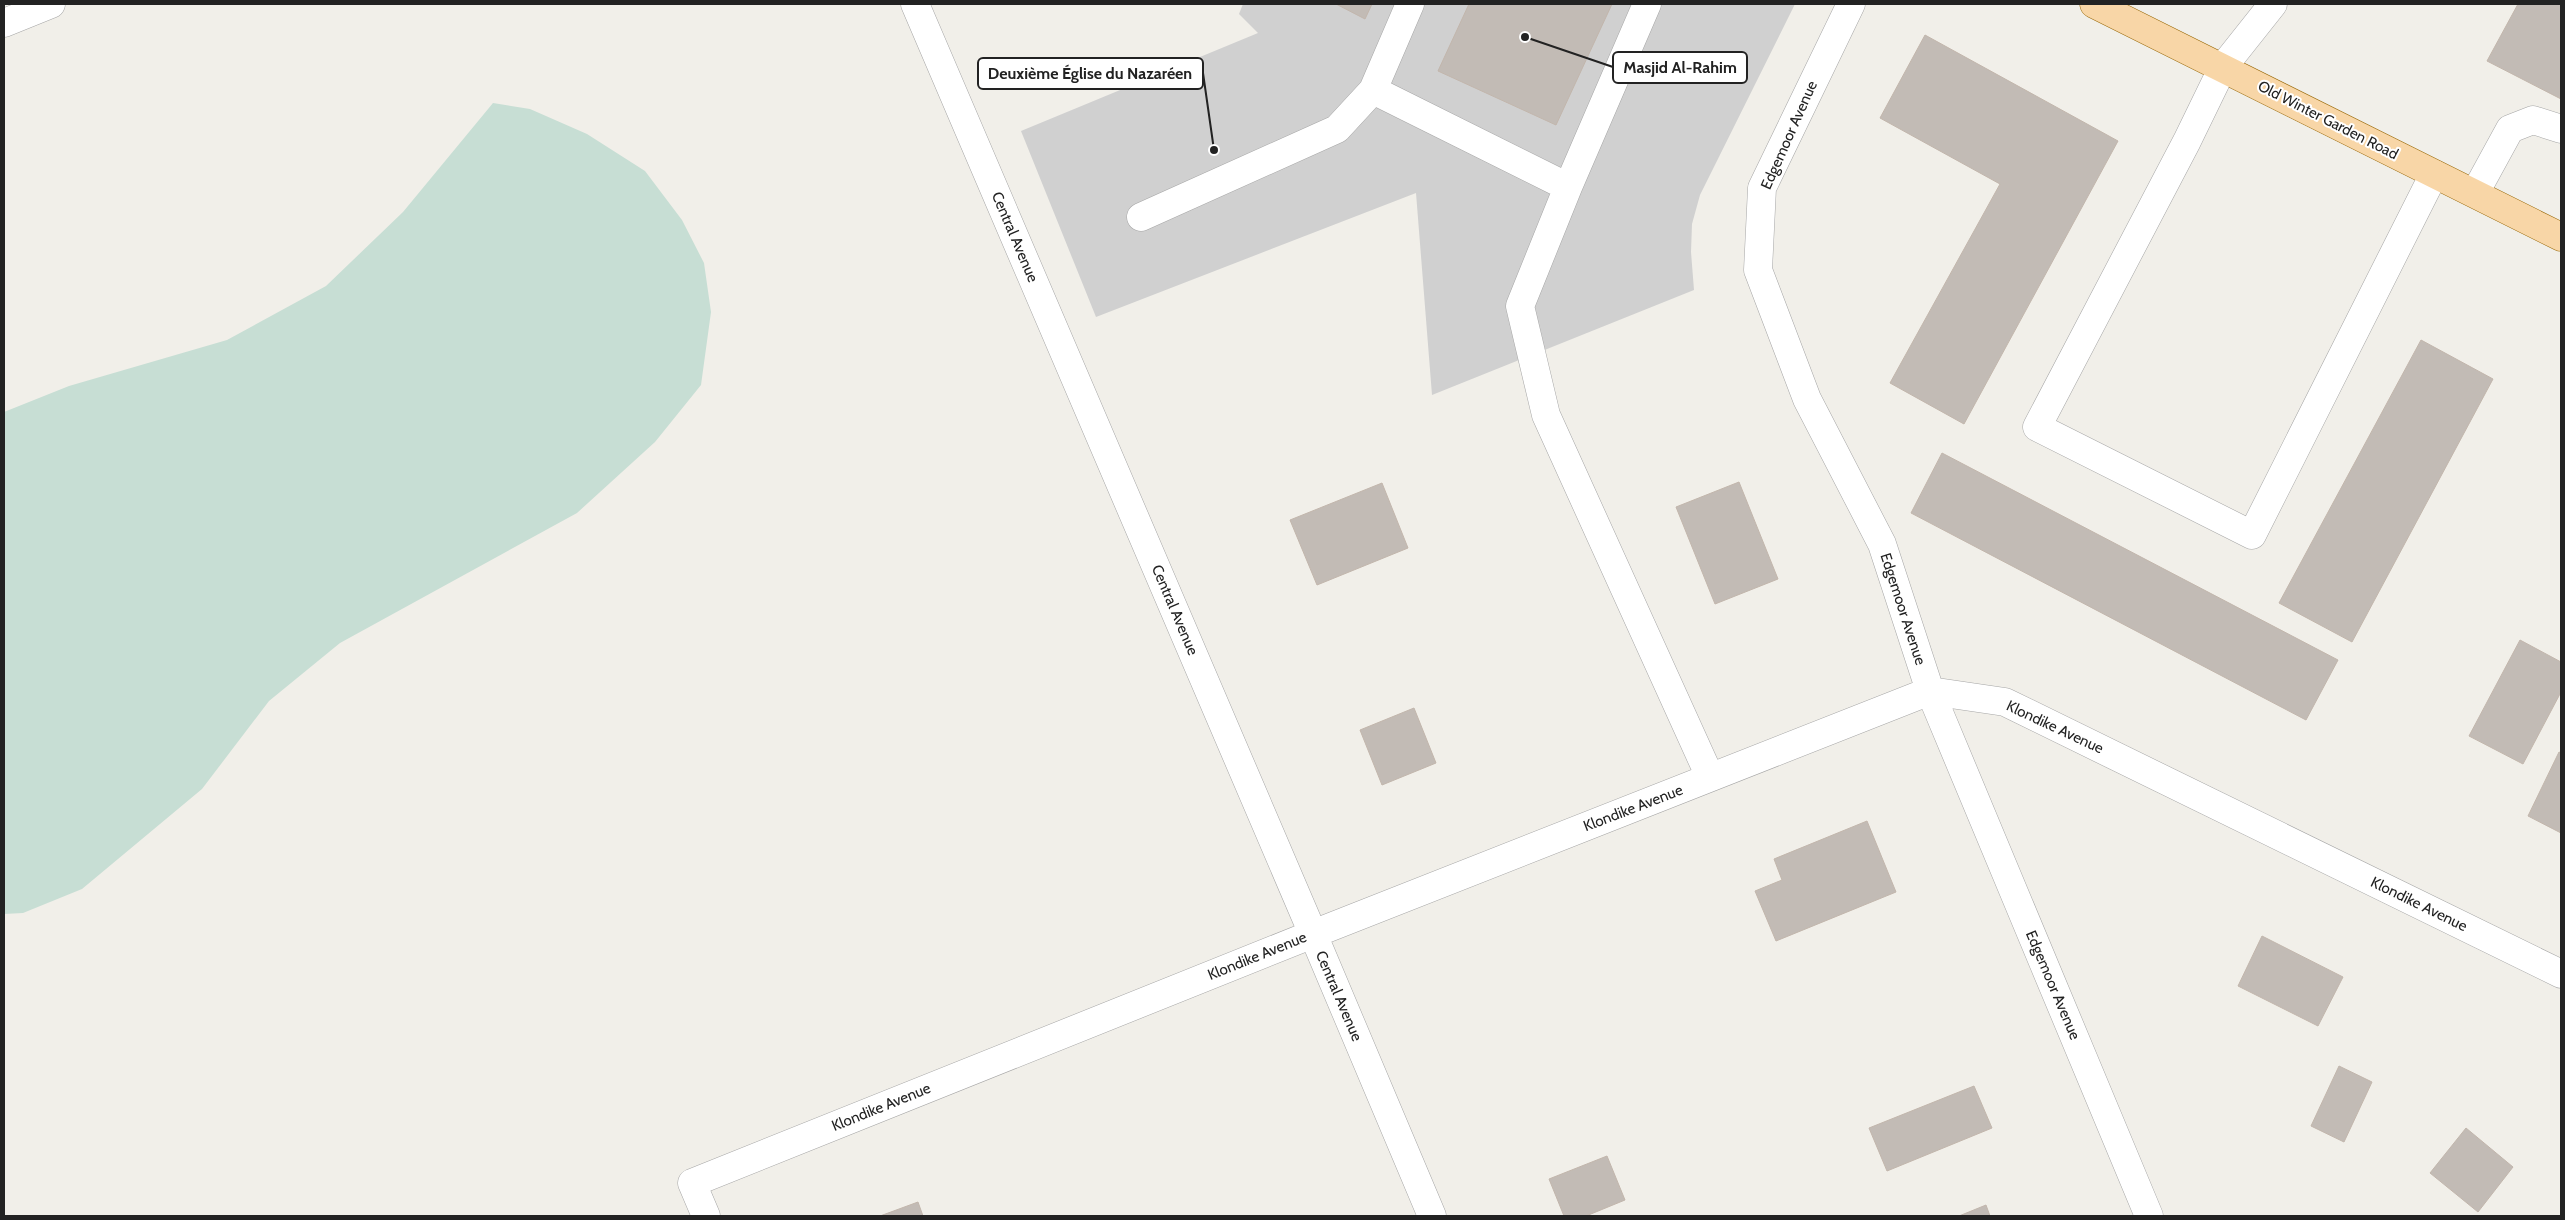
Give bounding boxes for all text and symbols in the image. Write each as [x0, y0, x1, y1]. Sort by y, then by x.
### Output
callout: Masjid Al-Rahim [1613, 52, 1747, 83]
callout: Deuxième Église du Nazaréen [978, 58, 1203, 89]
text: Masjid Al-Rahim [1623, 58, 1737, 77]
text: Deuxième Église du Nazaréen [988, 64, 1192, 83]
street label: Old Winter Garden Road [2255, 77, 2401, 163]
street label: Edgemoor Avenue [1757, 78, 1821, 192]
street label: Central Avenue [988, 189, 1042, 285]
street label: Edgemoor Avenue [1876, 551, 1930, 668]
street label: Central Avenue [1148, 562, 1202, 658]
street label: Klondike Avenue [2004, 697, 2107, 758]
street label: Klondike Avenue [1581, 781, 1686, 835]
street label: Klondike Avenue [2368, 873, 2470, 935]
street label: Klondike Avenue [1205, 928, 1309, 984]
street label: Edgemoor Avenue [2022, 928, 2084, 1043]
street label: Central Avenue [1312, 948, 1366, 1044]
street label: Klondike Avenue [829, 1079, 933, 1135]

